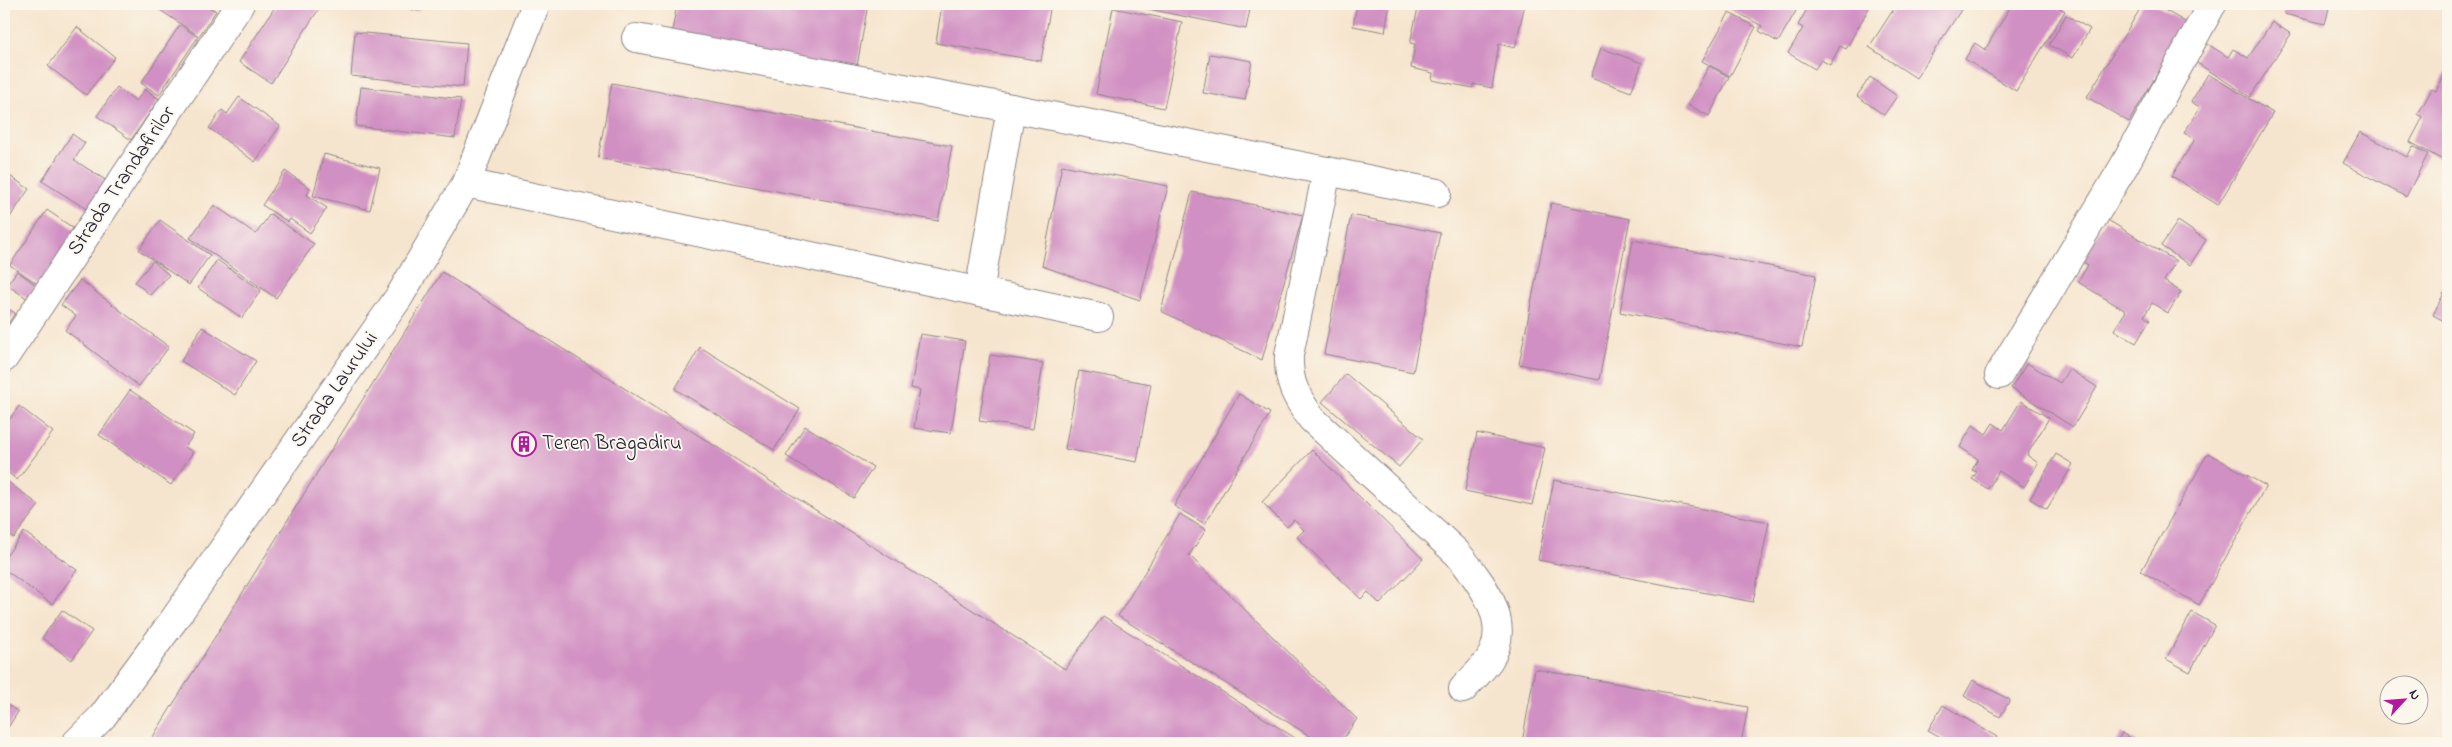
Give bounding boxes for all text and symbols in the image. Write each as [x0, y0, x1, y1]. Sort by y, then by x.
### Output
street label: Strada Trandafirilor [61, 100, 184, 262]
street label: Strada Laurului [284, 326, 386, 454]
place label: Teren Bragadiru [542, 429, 682, 461]
building icon: Teren Bragadiru [511, 431, 537, 457]
north arrow [2380, 674, 2430, 724]
text: N [2403, 686, 2426, 704]

